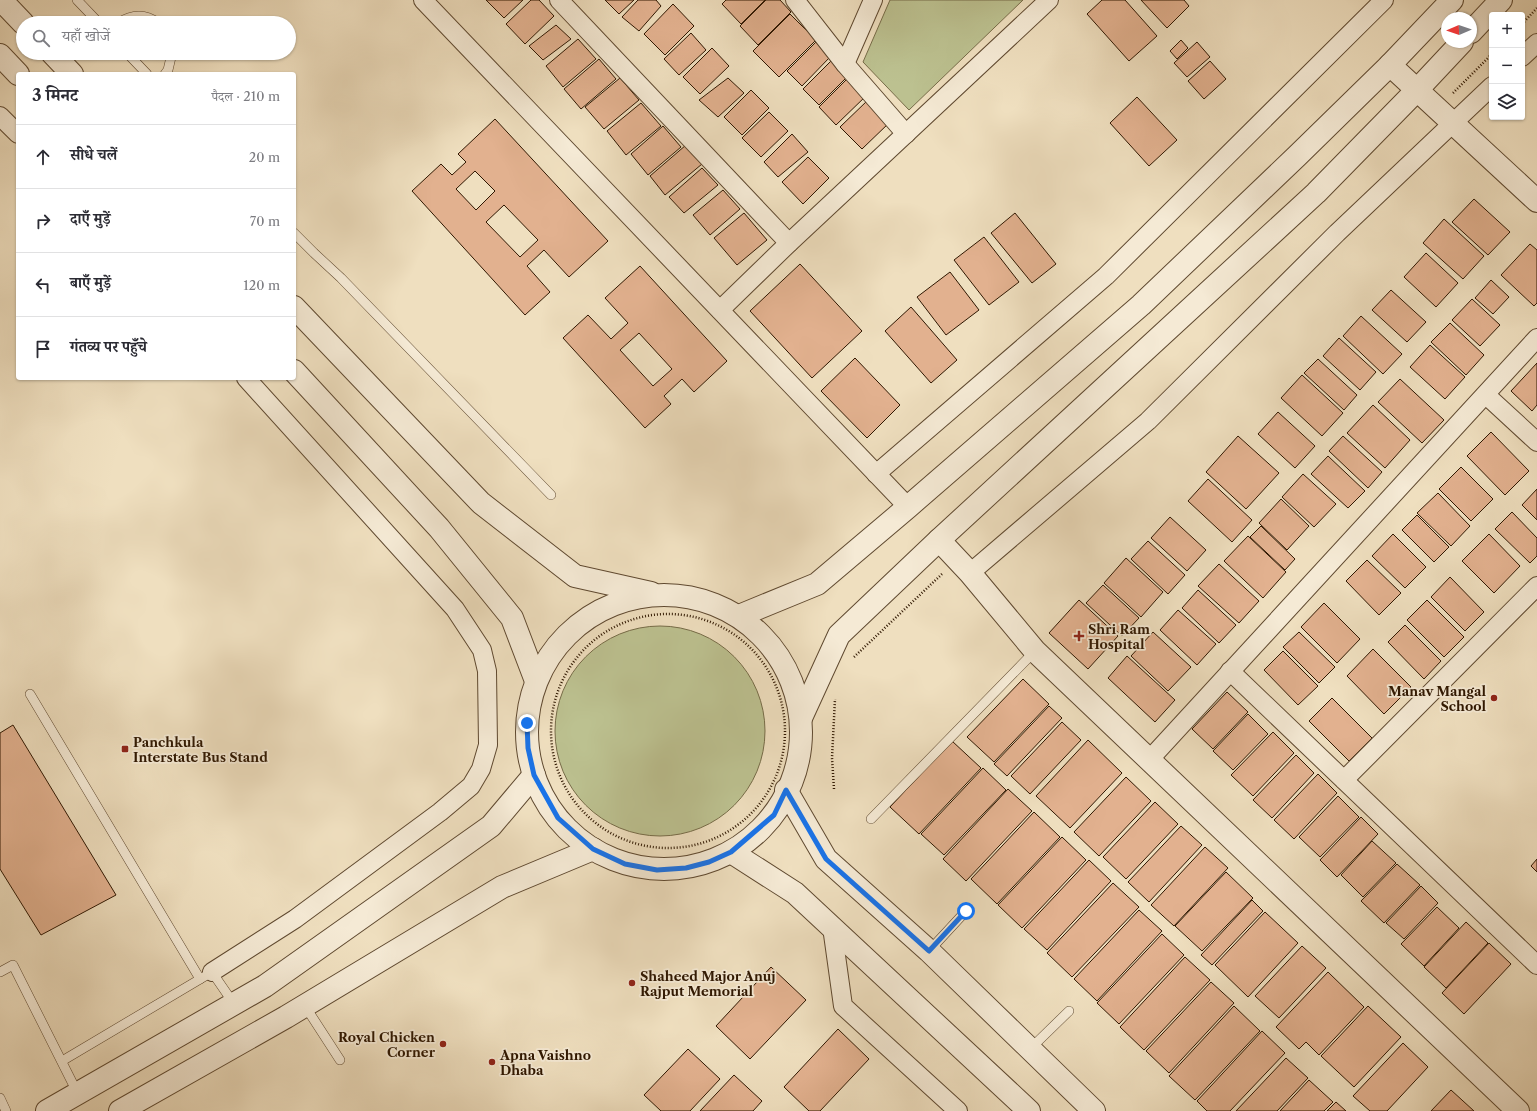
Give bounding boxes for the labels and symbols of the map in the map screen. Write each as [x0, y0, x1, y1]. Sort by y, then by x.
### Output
north arrow [1441, 12, 1477, 48]
place label: Shri Ram Hospital [1088, 621, 1150, 652]
marker: Shri Ram Hospital [1073, 630, 1085, 642]
place label: Manav Mangal School [1388, 683, 1486, 714]
marker: Manav Mangal School [1489, 693, 1499, 703]
route end [518, 714, 536, 732]
place label: Panchkula Interstate Bus Stand [133, 734, 268, 765]
marker: Panchkula Interstate Bus Stand [120, 744, 130, 754]
route start [957, 902, 975, 920]
place label: Shaheed Major Anuj Rajput Memorial [640, 968, 776, 999]
marker: Shaheed Major Anuj Rajput Memorial [627, 978, 637, 988]
place label: Royal Chicken Corner [338, 1029, 436, 1060]
marker: Royal Chicken Corner [438, 1039, 448, 1049]
place label: Apna Vaishno Dhaba [499, 1047, 591, 1078]
marker: Apna Vaishno Dhaba [487, 1057, 497, 1067]

